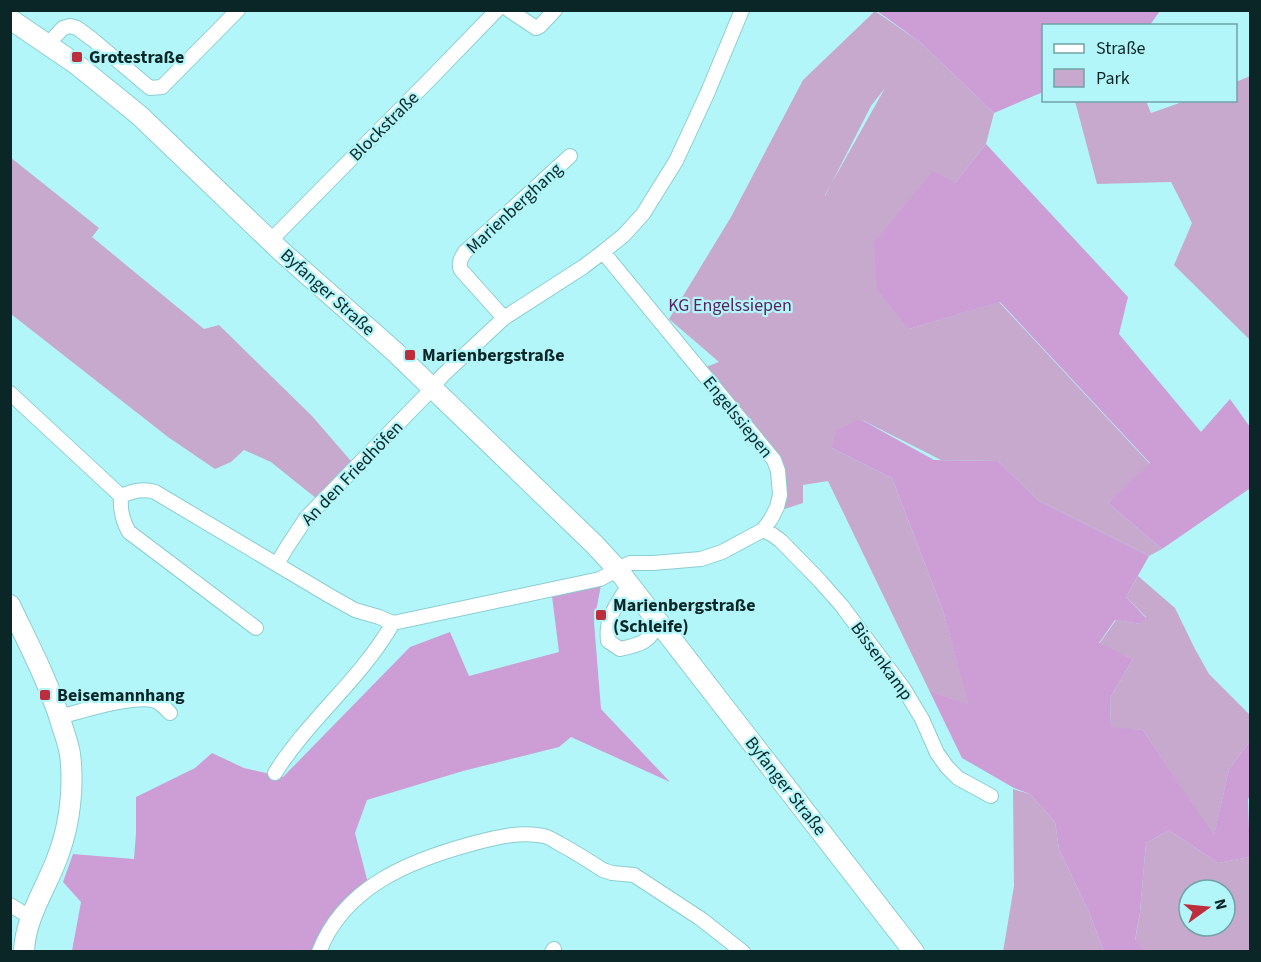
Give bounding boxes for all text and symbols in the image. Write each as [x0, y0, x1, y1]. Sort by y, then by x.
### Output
legend [1042, 24, 1237, 102]
text: Straße [1096, 36, 1146, 61]
place label: Grotestraße [89, 45, 184, 70]
marker: Grotestraße [70, 50, 84, 64]
text: Park [1096, 66, 1130, 91]
street label: Blockstraße [344, 86, 425, 167]
street label: Marienberghang [461, 157, 568, 260]
street label: Byfanger Straße [275, 243, 381, 342]
park label: KG Engelssiepen [668, 293, 792, 318]
place label: Marienbergstraße [422, 343, 565, 368]
marker: Marienbergstraße [403, 348, 417, 362]
street label: Engelssiepen [697, 371, 778, 464]
street label: An den Friedhöfen [296, 415, 409, 531]
place label: Marienbergstraße (Schleife) [613, 593, 756, 639]
marker: Marienbergstraße (Schleife) [594, 608, 608, 622]
street label: Bissenkamp [845, 617, 919, 706]
place label: Beisemannhang [57, 683, 185, 708]
marker: Beisemannhang [38, 688, 52, 702]
street label: Byfanger Straße [739, 731, 832, 841]
north arrow [1177, 878, 1237, 938]
text: N [1209, 896, 1233, 912]

